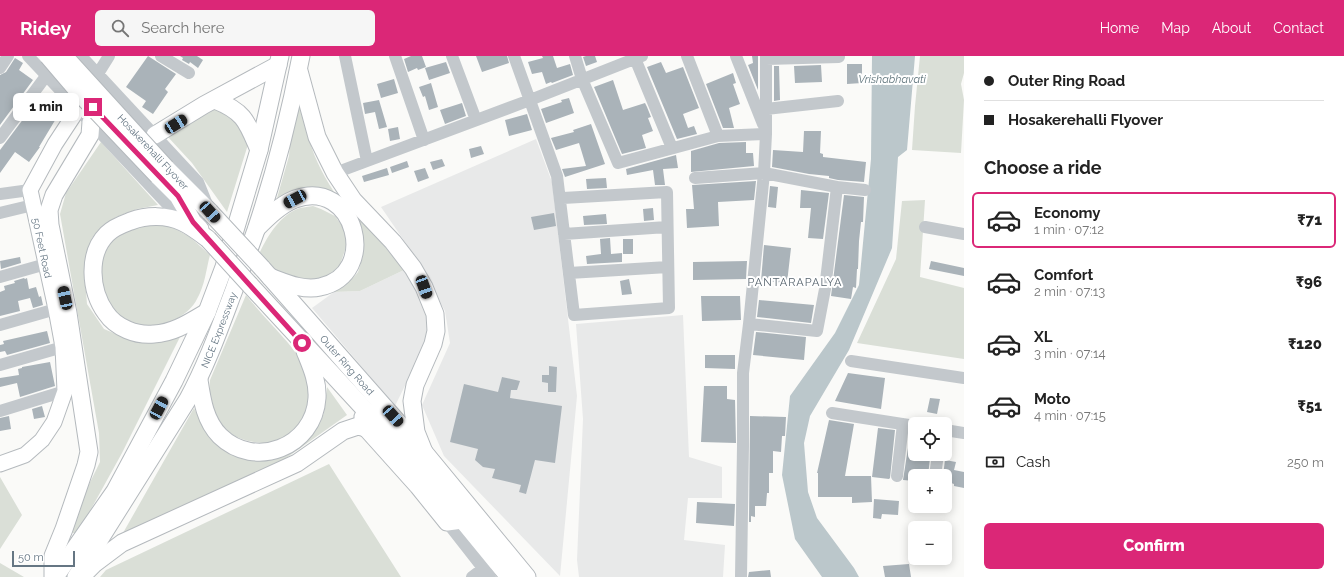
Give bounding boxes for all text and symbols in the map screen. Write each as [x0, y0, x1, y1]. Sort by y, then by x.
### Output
search box [95, 10, 375, 46]
text: Ridey [20, 17, 71, 39]
icon: search [109, 17, 131, 39]
text: Search here [141, 19, 224, 37]
text: Home [1100, 20, 1139, 36]
text: Map [1161, 20, 1190, 36]
text: About [1212, 20, 1251, 36]
text: Contact [1273, 20, 1324, 36]
text: Outer Ring Road [1008, 72, 1125, 90]
water label: Vrishabhavati [858, 73, 926, 86]
callout: 1 min [13, 93, 79, 121]
route end [84, 98, 102, 116]
text: 1 min [29, 99, 63, 114]
text: Hosakerehalli Flyover [1008, 111, 1163, 129]
street label: Hosakerehalli Flyover [115, 112, 191, 192]
car [163, 113, 189, 135]
text: Choose a ride [984, 157, 1102, 178]
car [282, 188, 308, 210]
car [198, 199, 222, 225]
icon: car [986, 202, 1022, 238]
text: Economy [1034, 204, 1101, 222]
text: ₹71 [1297, 211, 1322, 229]
street label: 50 Feet Road [30, 217, 54, 279]
text: 1 min · 07:12 [1034, 222, 1104, 237]
icon: car [986, 264, 1022, 300]
text: Comfort [1034, 266, 1093, 284]
text: ₹96 [1296, 273, 1322, 291]
car [414, 274, 434, 300]
district label: PANTARAPALYA [748, 276, 842, 289]
text: 2 min · 07:13 [1034, 284, 1105, 299]
car [57, 285, 73, 311]
street label: NICE Expressway [199, 290, 238, 369]
icon: car [986, 326, 1022, 362]
text: XL [1034, 328, 1052, 346]
street label: Outer Ring Road [318, 333, 376, 397]
route start [293, 334, 311, 352]
text: ₹120 [1288, 335, 1322, 353]
text: 3 min · 07:14 [1034, 346, 1106, 361]
icon: car [986, 388, 1022, 424]
text: Moto [1034, 390, 1071, 408]
car [148, 395, 170, 421]
text: ₹51 [1298, 397, 1322, 415]
car [381, 403, 405, 429]
text: 4 min · 07:15 [1034, 408, 1106, 423]
map controls [908, 417, 952, 565]
button: locate [908, 417, 952, 461]
icon: cash [984, 451, 1006, 473]
text: Cash [1016, 453, 1050, 471]
text: 250 m [1287, 455, 1324, 470]
button: + [908, 469, 952, 513]
button: − [908, 521, 952, 565]
button: Confirm [984, 523, 1324, 569]
scale bar [12, 549, 75, 568]
text: 50 m [18, 551, 44, 564]

